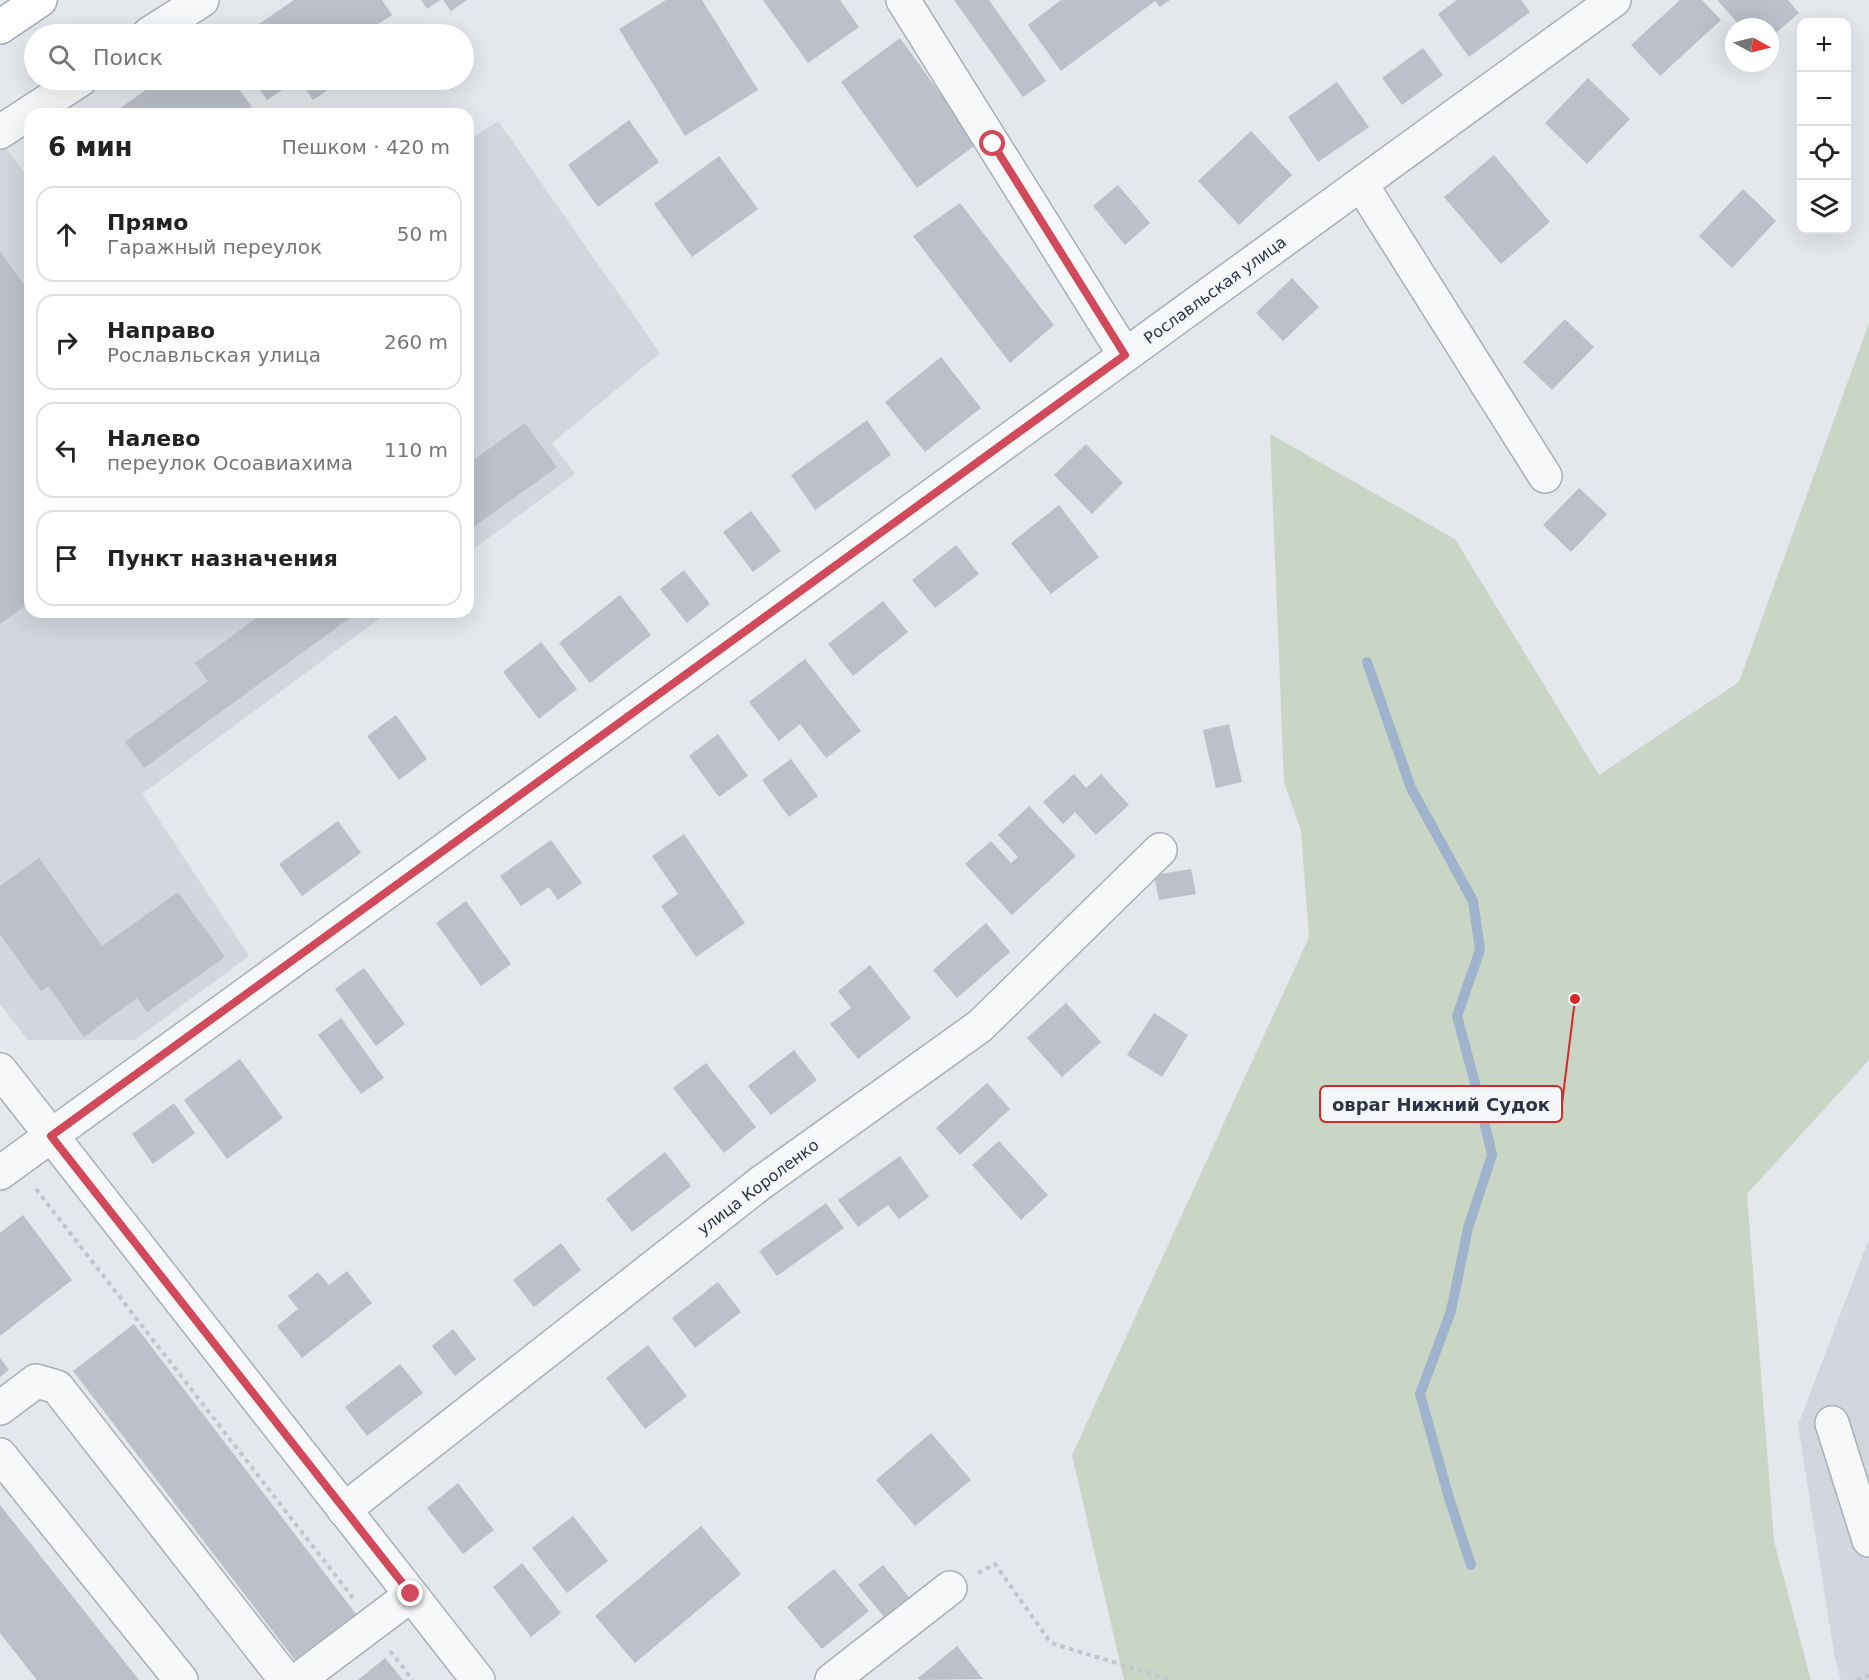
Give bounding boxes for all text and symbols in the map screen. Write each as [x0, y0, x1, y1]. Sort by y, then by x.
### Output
north arrow [1725, 18, 1779, 72]
map controls [1797, 18, 1851, 234]
button: + [1797, 18, 1851, 72]
search box [24, 24, 474, 90]
icon: search [45, 41, 78, 74]
text: Поиск [93, 45, 163, 70]
button: − [1797, 72, 1851, 126]
button: locate [1797, 126, 1851, 180]
route start [979, 130, 1005, 156]
text: 6 мин [48, 132, 133, 162]
text: Пешком · 420 m [282, 135, 450, 159]
button: layers [1797, 180, 1851, 234]
text: Прямо [107, 210, 188, 235]
icon: ahead [50, 218, 83, 251]
text: 50 m [397, 222, 448, 246]
street label: Рославльская улица [1140, 232, 1290, 348]
text: Гаражный переулок [107, 235, 322, 259]
text: Направо [107, 318, 215, 343]
icon: right [50, 326, 83, 359]
text: 260 m [384, 330, 448, 354]
text: Рославльская улица [107, 343, 321, 367]
text: Налево [107, 426, 200, 451]
icon: left [50, 434, 83, 467]
text: 110 m [384, 438, 448, 462]
text: переулок Осоавиахима [107, 451, 353, 475]
icon: arrive [50, 542, 83, 575]
text: Пункт назначения [107, 546, 338, 571]
callout: овраг Нижний Судок [1320, 1086, 1562, 1122]
text: овраг Нижний Судок [1332, 1094, 1550, 1115]
street label: улица Короленко [694, 1135, 822, 1239]
route end [397, 1580, 423, 1606]

